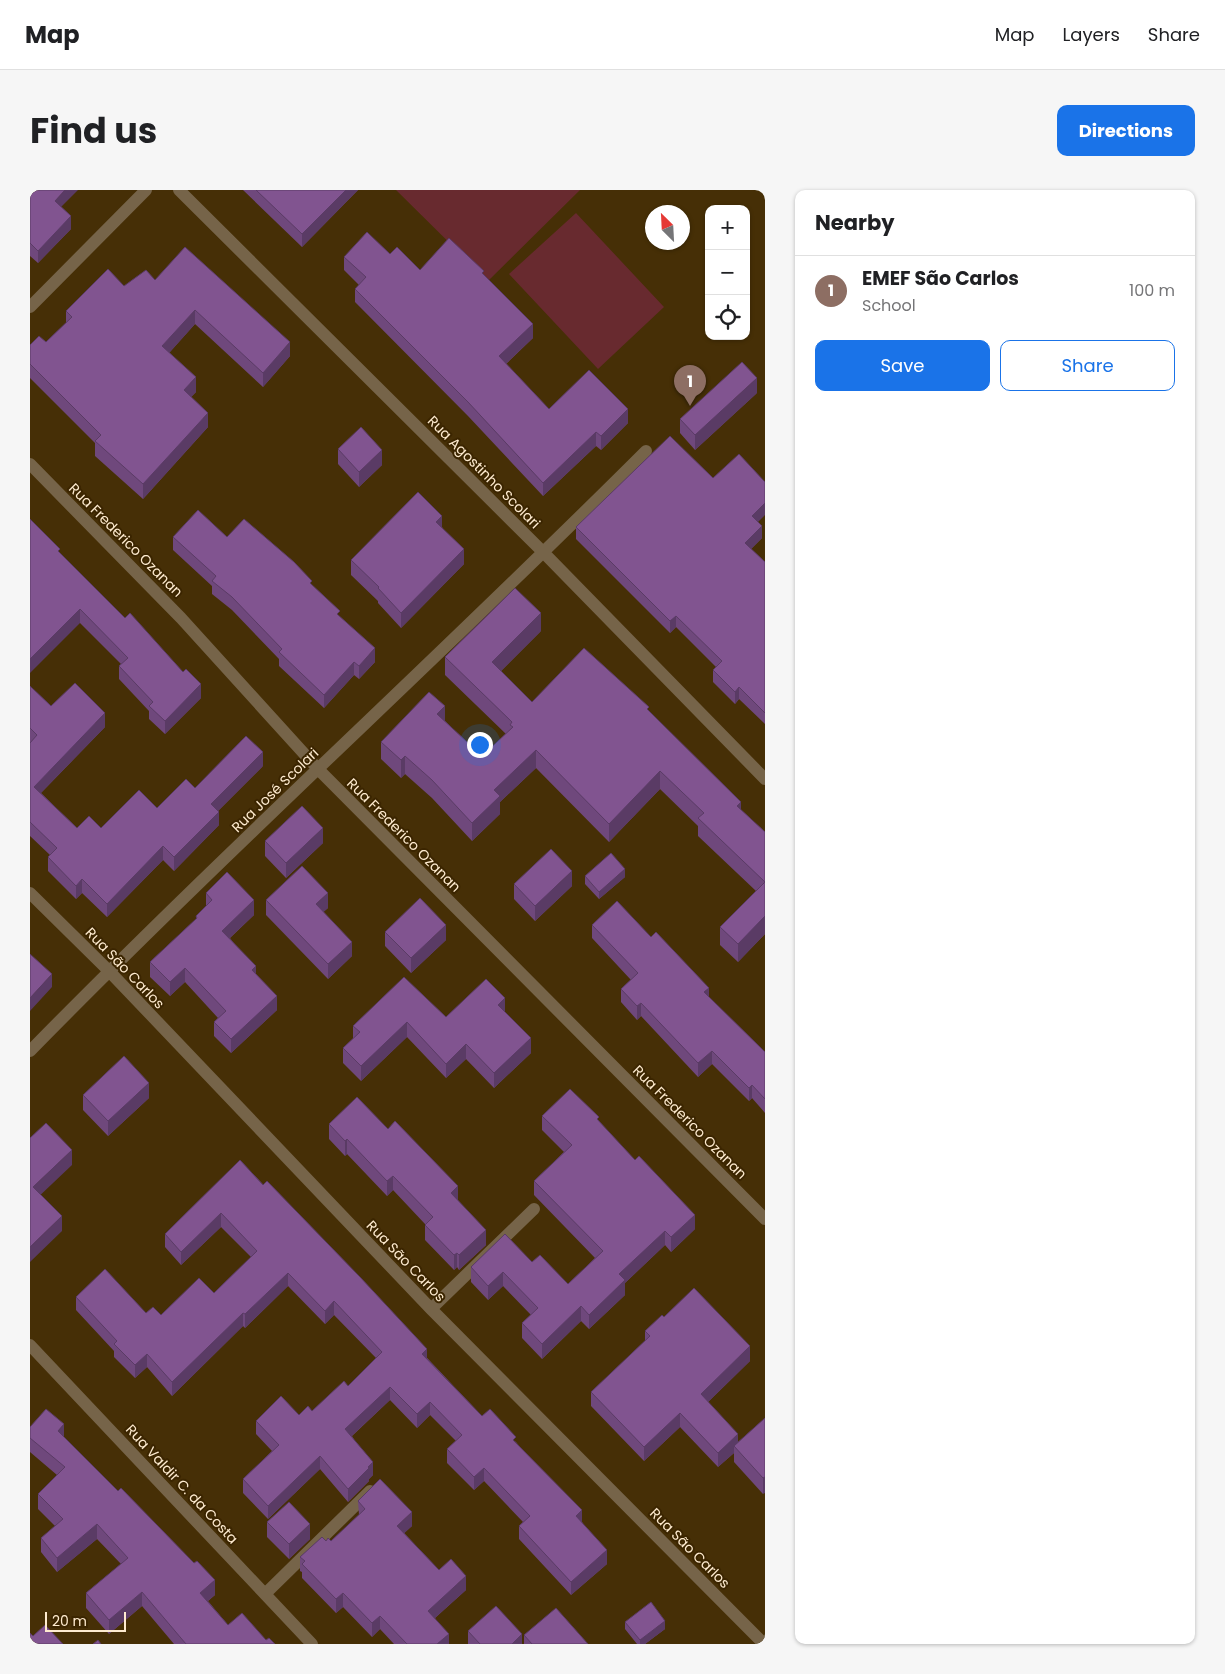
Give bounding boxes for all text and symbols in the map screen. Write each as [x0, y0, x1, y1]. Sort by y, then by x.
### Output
text: Map [25, 18, 80, 51]
text: Map [995, 22, 1035, 47]
text: Layers [1063, 22, 1120, 47]
text: Share [1148, 22, 1200, 47]
button: Directions [1057, 105, 1195, 156]
text: Find us [30, 106, 157, 155]
north arrow [645, 205, 690, 250]
map controls [705, 205, 750, 340]
button: + [705, 205, 750, 250]
text: Nearby [815, 208, 895, 237]
button: − [705, 250, 750, 295]
text: EMEF São Carlos [862, 265, 1019, 292]
text: 1 [828, 279, 834, 302]
text: 100 m [1129, 279, 1175, 302]
text: School [862, 294, 916, 317]
button: locate [705, 295, 750, 340]
button: Save [815, 340, 990, 391]
button: Share [1000, 340, 1175, 391]
pin: 1 [674, 365, 706, 406]
street label: Rua Agostinho Scolari [423, 411, 545, 533]
street label: Rua Frederico Ozanan [65, 479, 187, 601]
your location [467, 732, 493, 758]
street label: Rua José Scolari [227, 743, 323, 837]
street label: Rua Frederico Ozanan [343, 774, 465, 896]
street label: Rua São Carlos [81, 923, 169, 1013]
street label: Rua Frederico Ozanan [629, 1061, 751, 1183]
street label: Rua São Carlos [362, 1216, 450, 1306]
street label: Rua Valdir C. da Costa [121, 1420, 243, 1548]
street label: Rua São Carlos [645, 1503, 735, 1593]
scale bar [45, 1609, 126, 1632]
text: 20 m [52, 1611, 87, 1631]

